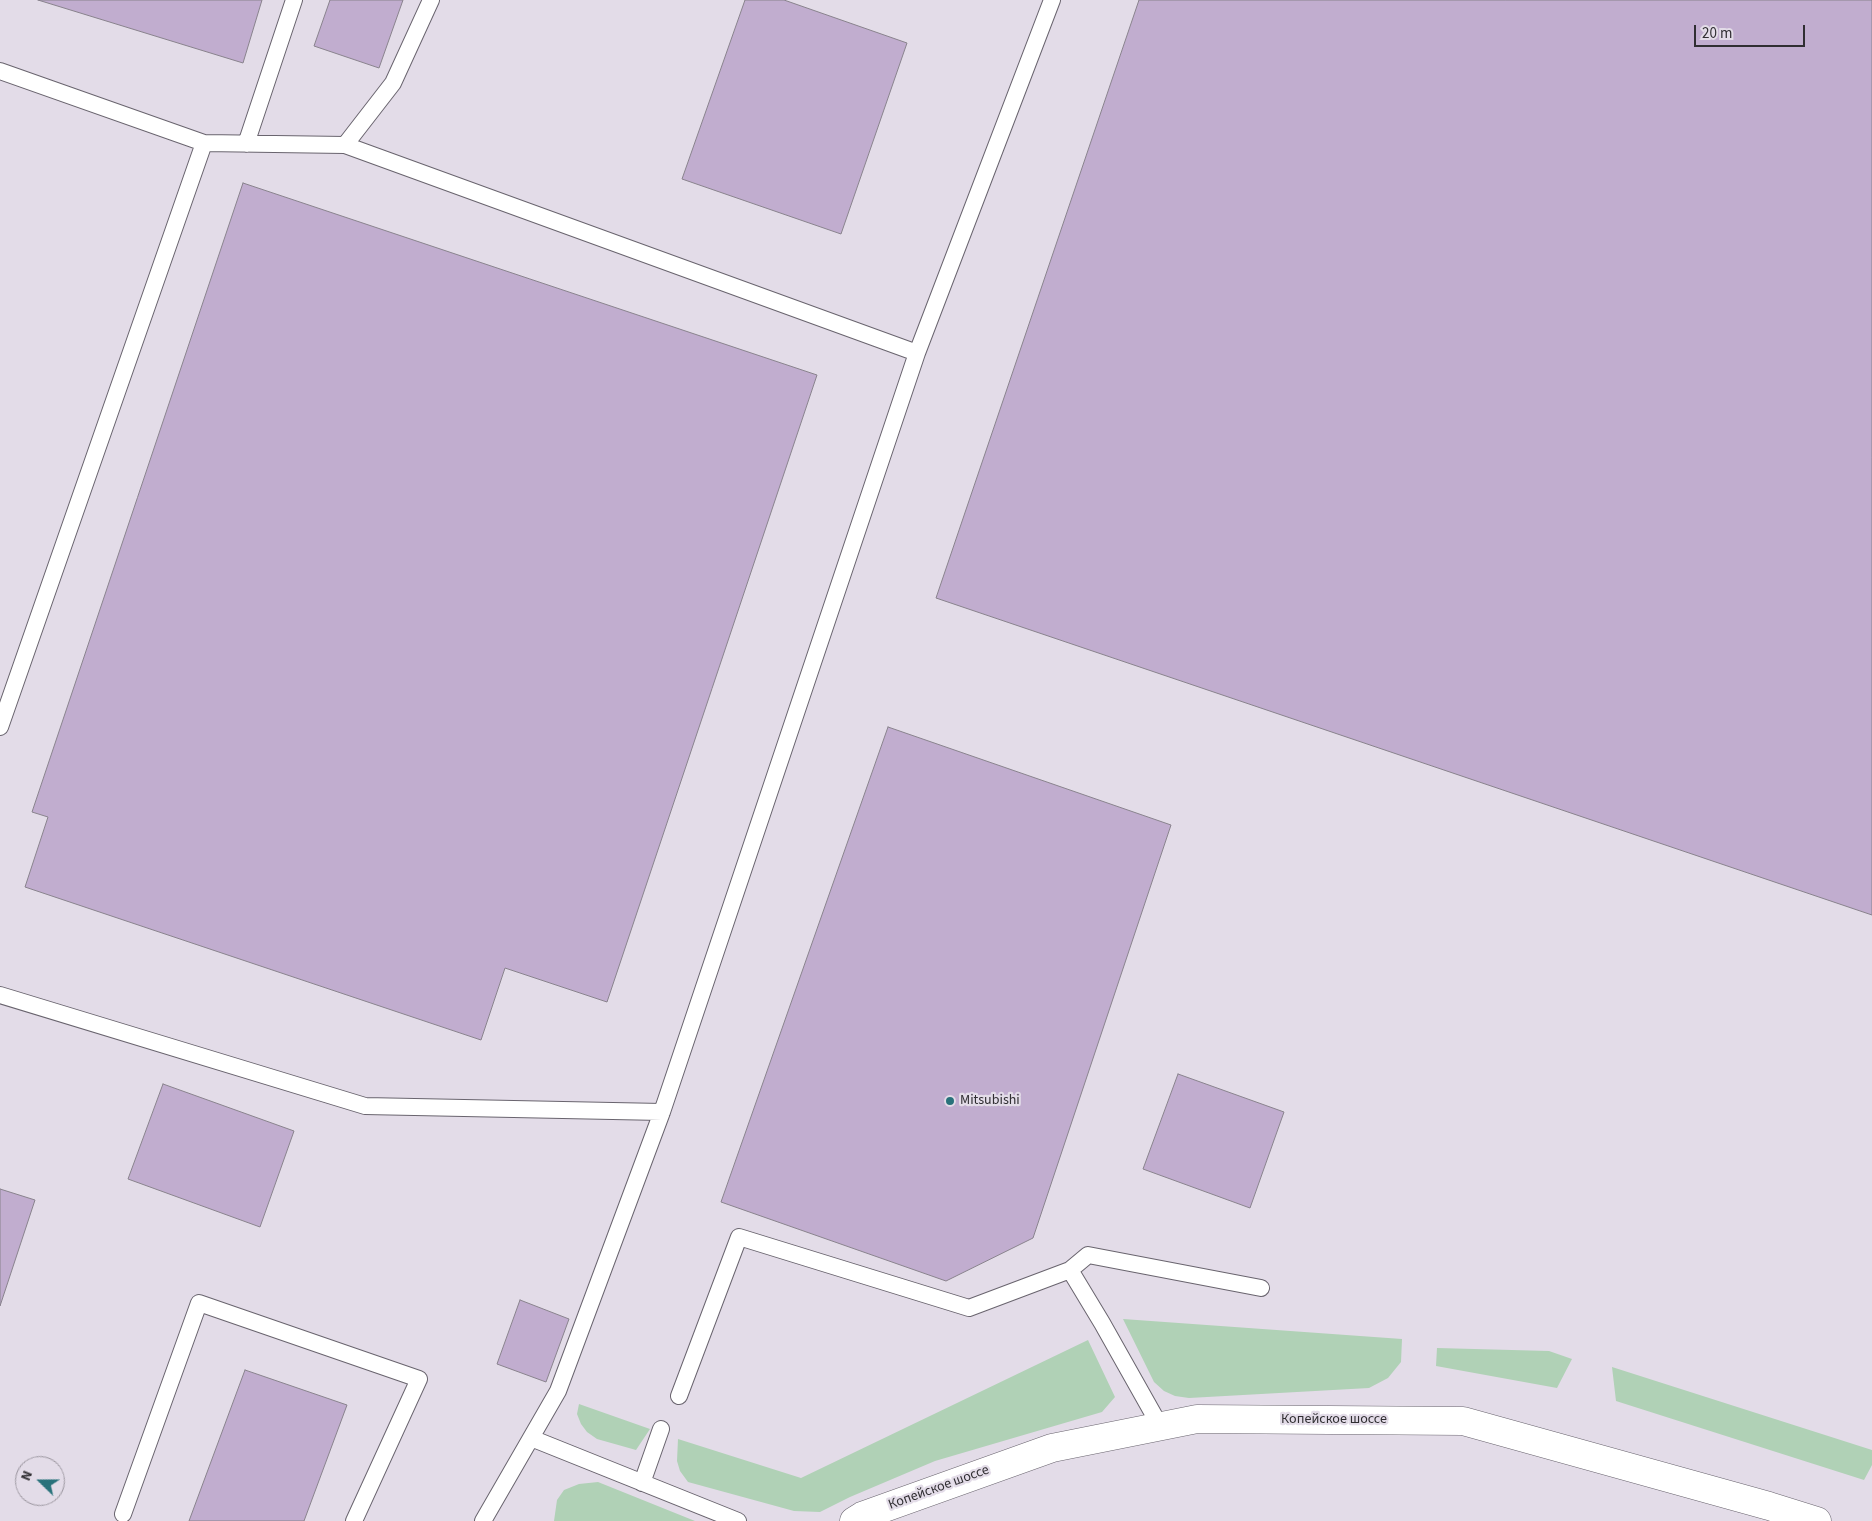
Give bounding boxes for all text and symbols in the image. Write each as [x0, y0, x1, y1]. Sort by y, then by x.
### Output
scale bar [1697, 15, 1808, 47]
text: 20 m [1702, 23, 1732, 44]
place label: Mitsubishi [960, 1093, 1020, 1109]
marker: Mitsubishi [944, 1095, 956, 1107]
street label: Копейское шоссе [1281, 1412, 1387, 1428]
north arrow [15, 1456, 65, 1506]
street label: Копейское шоссе [886, 1462, 992, 1514]
text: N [16, 1468, 38, 1484]

